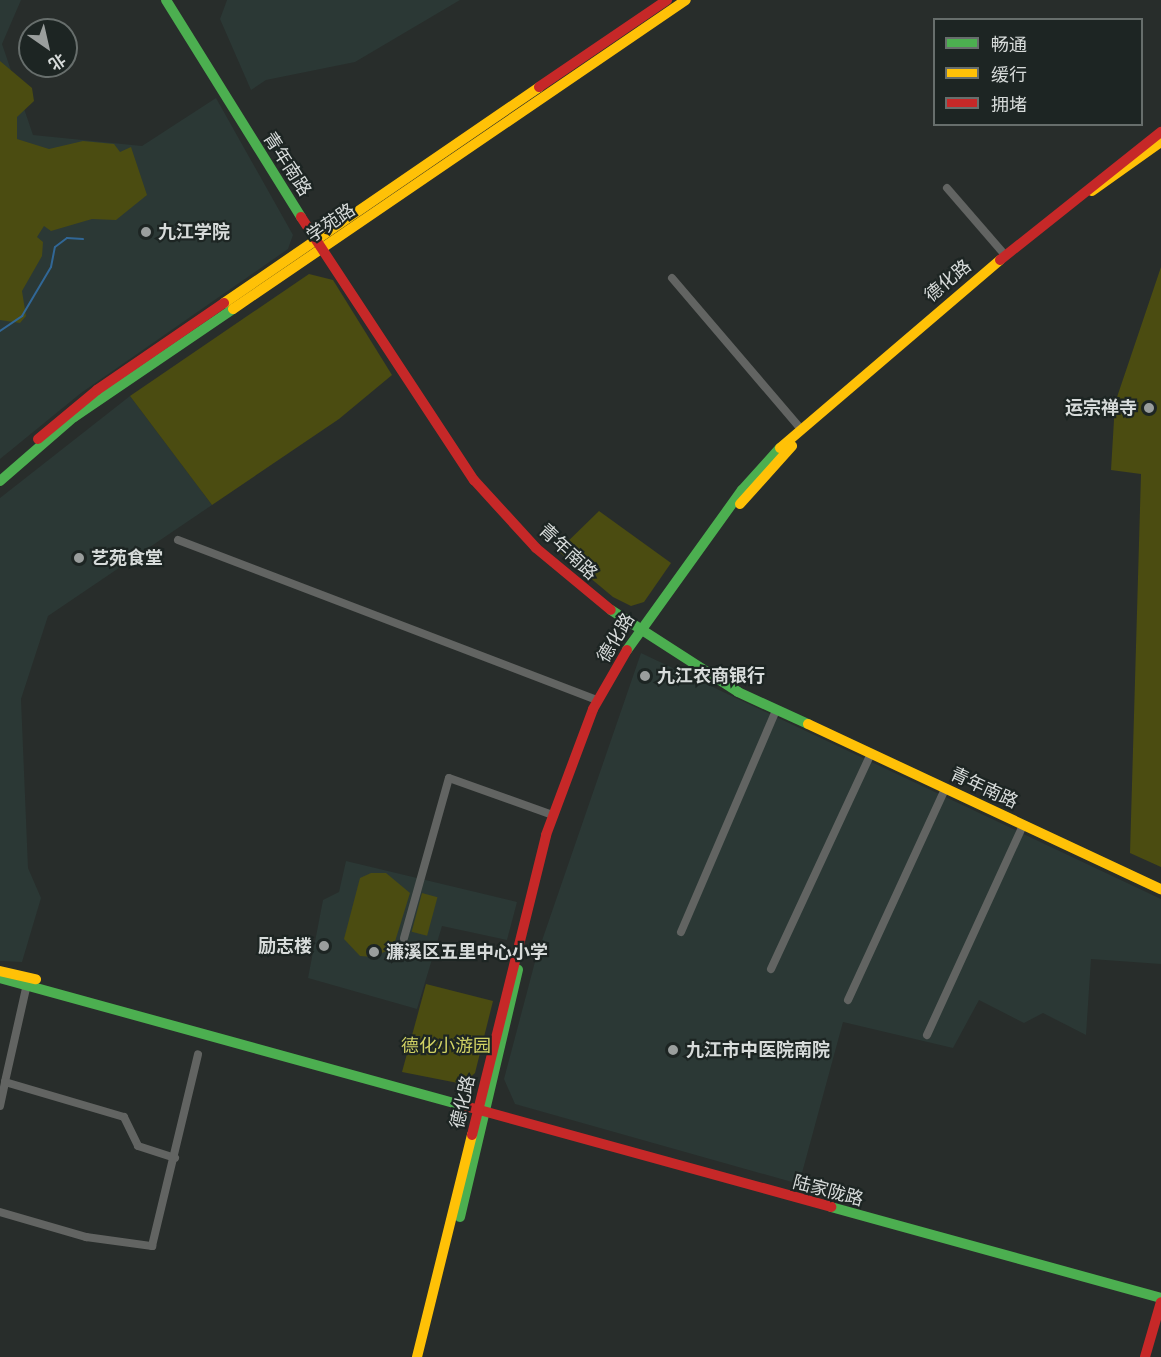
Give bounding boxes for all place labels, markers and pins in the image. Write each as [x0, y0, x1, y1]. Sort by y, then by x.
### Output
place label: 九江学院 [158, 221, 230, 243]
marker: 九江学院 [139, 225, 153, 239]
place label: 运宗禅寺 [1065, 397, 1137, 419]
marker: 运宗禅寺 [1142, 401, 1156, 415]
place label: 艺苑食堂 [91, 547, 163, 569]
marker: 艺苑食堂 [72, 551, 86, 565]
place label: 九江农商银行 [657, 665, 765, 687]
marker: 九江农商银行 [638, 669, 652, 683]
place label: 励志楼 [258, 935, 312, 957]
marker: 励志楼 [317, 939, 331, 953]
place label: 濂溪区五里中心小学 [386, 941, 548, 963]
marker: 濂溪区五里中心小学 [367, 945, 381, 959]
place label: 九江市中医院南院 [686, 1039, 830, 1061]
marker: 九江市中医院南院 [664, 1041, 682, 1059]

